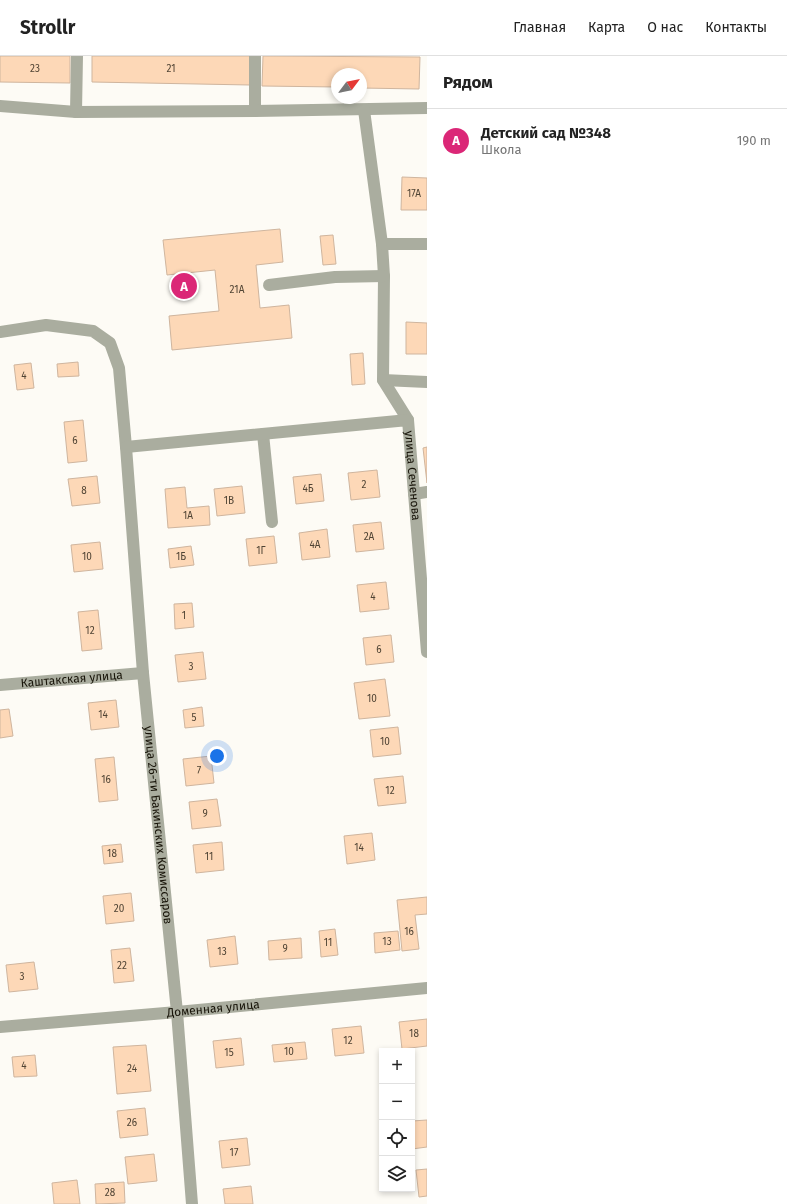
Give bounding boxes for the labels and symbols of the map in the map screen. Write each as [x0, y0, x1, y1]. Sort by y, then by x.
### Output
house number: 23 [30, 63, 40, 75]
house number: 21 [166, 63, 176, 75]
north arrow [331, 68, 367, 104]
house number: 17А [407, 188, 421, 200]
pin: A [171, 271, 197, 301]
house number: 21А [230, 284, 245, 296]
house number: 4 [21, 370, 27, 382]
street label: улица Сеченова [402, 430, 423, 521]
house number: 6 [72, 435, 78, 447]
house number: 2 [362, 479, 367, 491]
house number: 4Б [302, 483, 314, 495]
house number: 8 [81, 485, 87, 497]
house number: 1В [224, 495, 234, 507]
house number: 1А [183, 510, 193, 522]
house number: 2А [364, 531, 375, 543]
house number: 4А [309, 539, 321, 551]
house number: 1Г [256, 545, 266, 557]
house number: 10 [82, 551, 92, 563]
house number: 1Б [176, 551, 186, 563]
house number: 4 [370, 591, 376, 603]
house number: 1 [182, 610, 186, 622]
house number: 12 [85, 625, 95, 637]
house number: 6 [376, 644, 382, 656]
house number: 3 [189, 661, 194, 673]
street label: Каштакская улица [20, 668, 123, 690]
house number: 10 [367, 693, 377, 705]
house number: 14 [98, 709, 109, 721]
house number: 5 [191, 712, 197, 724]
street label: улица 26-ти Бакинских Комиссаров [141, 725, 175, 925]
house number: 10 [380, 736, 390, 748]
your location [207, 746, 227, 766]
house number: 7 [197, 765, 202, 777]
house number: 16 [101, 774, 111, 786]
house number: 12 [385, 785, 395, 797]
house number: 9 [202, 808, 208, 820]
house number: 14 [354, 842, 365, 854]
house number: 18 [107, 848, 117, 860]
house number: 11 [205, 851, 213, 863]
house number: 20 [114, 903, 125, 915]
house number: 16 [404, 926, 414, 938]
house number: 13 [382, 936, 392, 948]
house number: 11 [324, 937, 332, 949]
house number: 9 [282, 943, 288, 955]
house number: 13 [217, 946, 227, 958]
house number: 22 [117, 960, 127, 972]
house number: 3 [20, 971, 25, 983]
street label: Доменная улица [165, 997, 260, 1020]
house number: 18 [409, 1028, 419, 1040]
house number: 12 [343, 1035, 353, 1047]
house number: 10 [284, 1046, 294, 1058]
house number: 15 [224, 1047, 234, 1059]
house number: 4 [21, 1060, 27, 1072]
house number: 24 [127, 1063, 138, 1075]
house number: 26 [127, 1117, 137, 1129]
house number: 17 [230, 1147, 239, 1159]
house number: 28 [105, 1187, 116, 1199]

